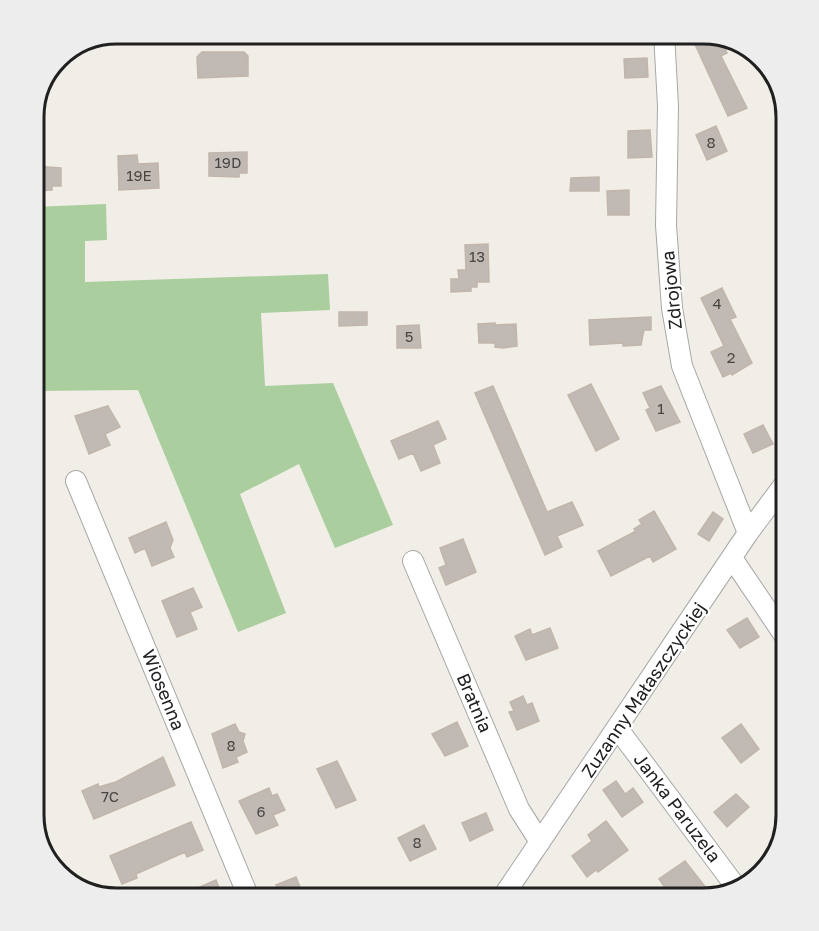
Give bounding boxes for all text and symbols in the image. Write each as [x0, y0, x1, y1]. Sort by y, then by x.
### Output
house number: 8 [706, 133, 716, 151]
house number: 19D [215, 153, 241, 171]
house number: 19E [126, 166, 152, 184]
house number: 13 [469, 247, 485, 265]
street label: Zdrojowa [656, 250, 686, 331]
house number: 4 [712, 294, 722, 312]
house number: 5 [405, 327, 413, 345]
house number: 2 [727, 348, 735, 366]
house number: 1 [657, 399, 665, 417]
street label: Zuzanny Małaszczyckiej [576, 598, 710, 781]
street label: Wiosenna [138, 646, 190, 733]
street label: Bratnia [453, 670, 497, 736]
house number: 8 [226, 736, 236, 754]
street label: Janka Paruzela [630, 748, 726, 866]
house number: 7C [101, 787, 119, 805]
house number: 6 [256, 802, 266, 820]
house number: 8 [412, 833, 422, 851]

